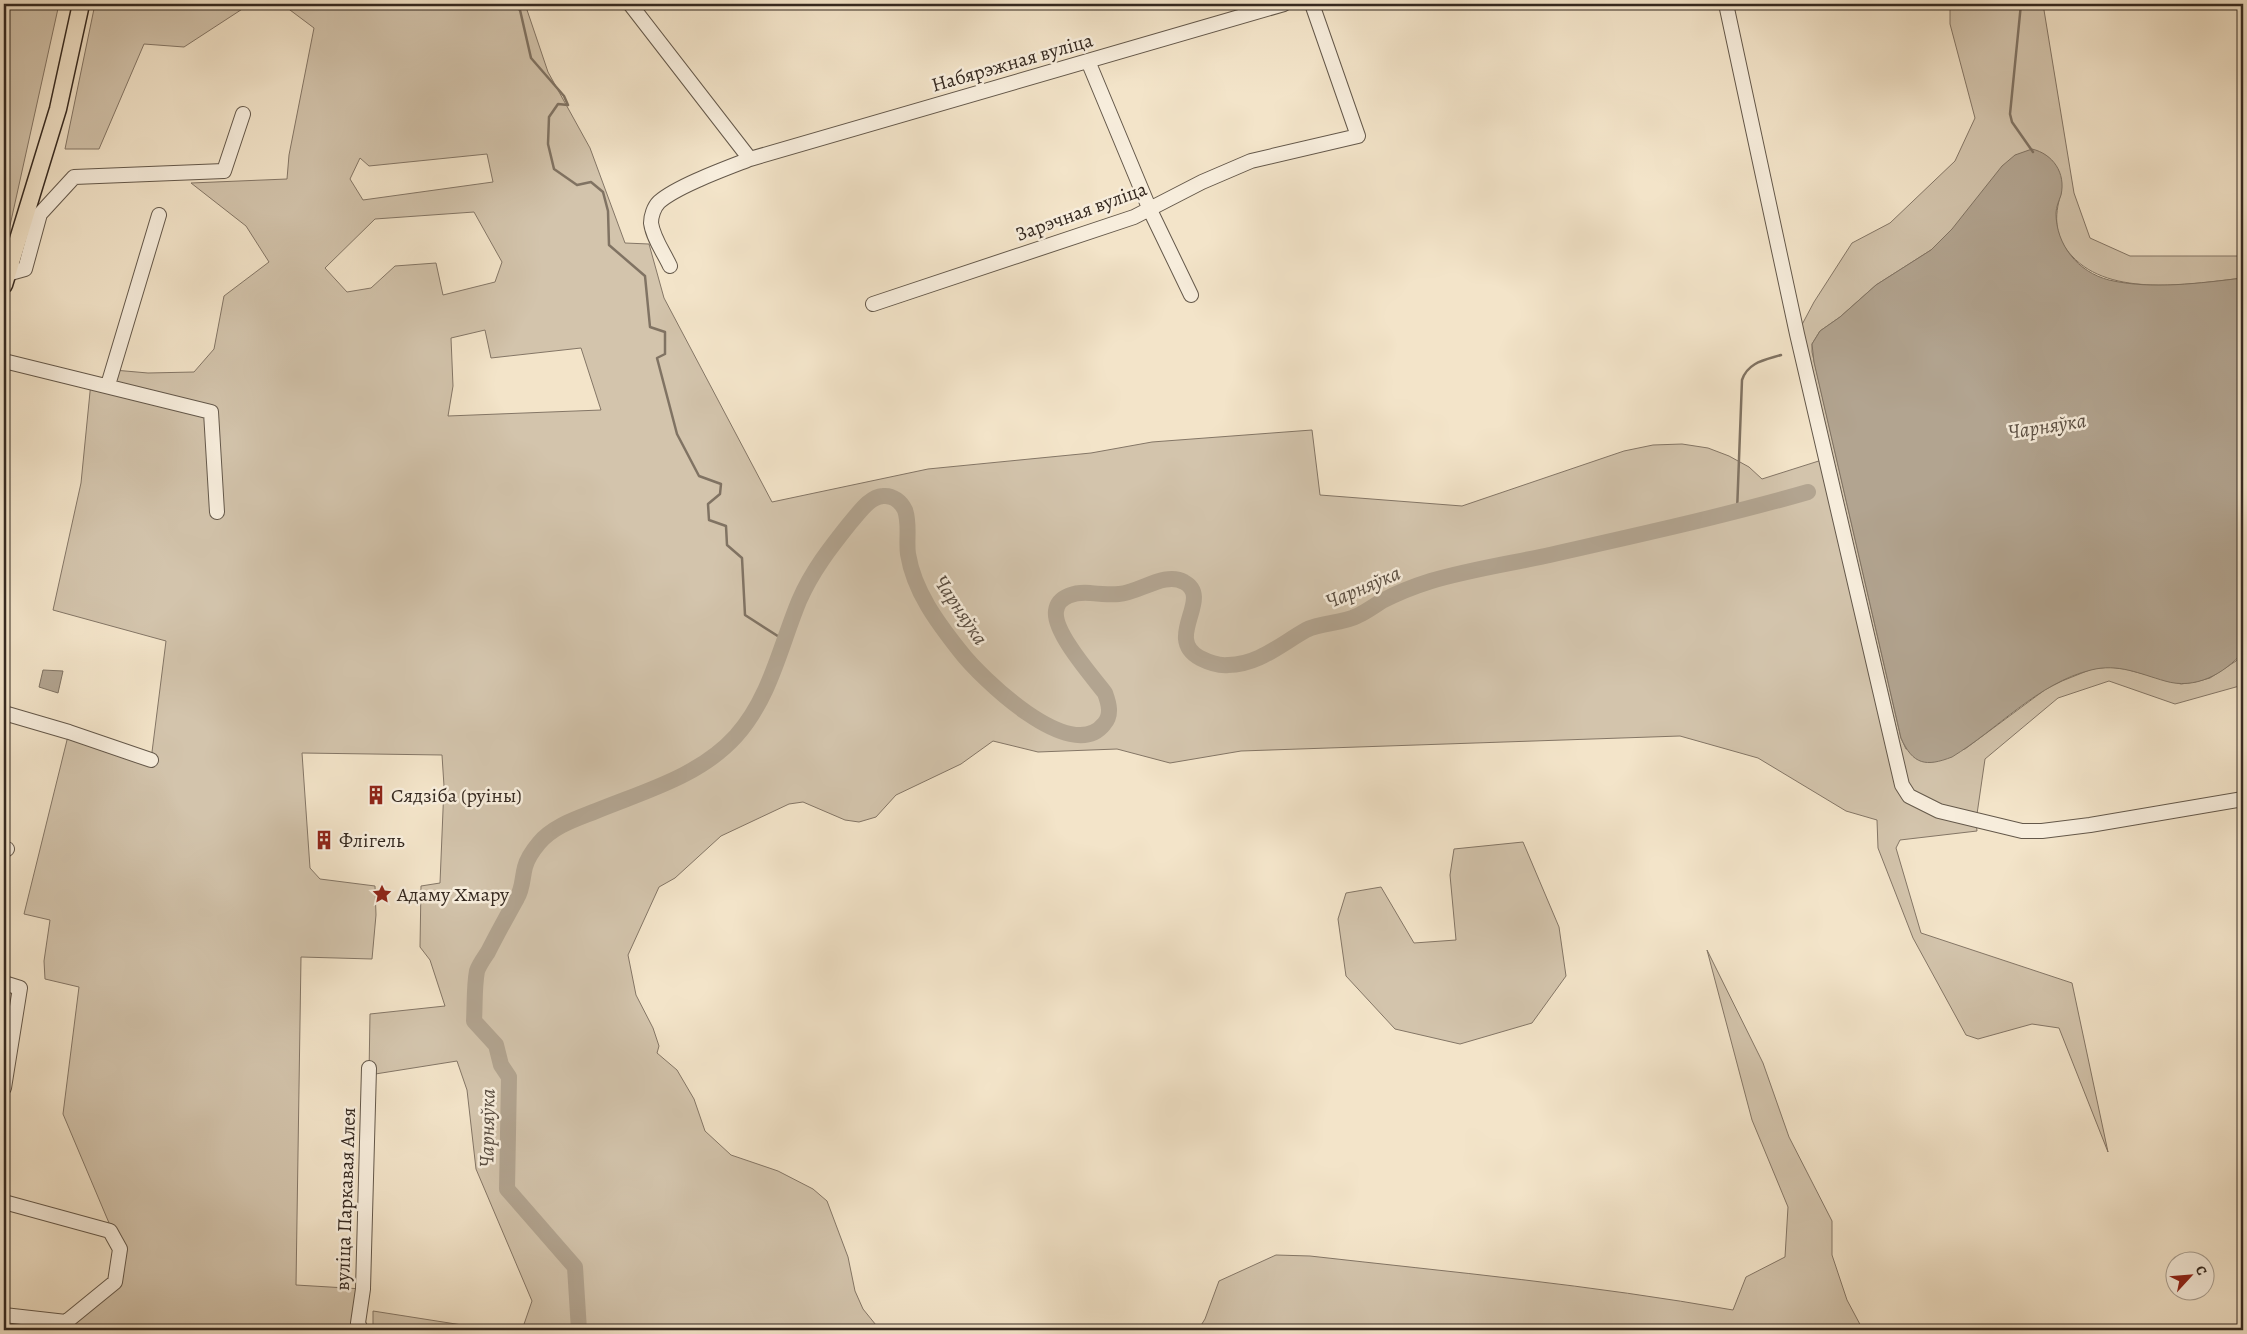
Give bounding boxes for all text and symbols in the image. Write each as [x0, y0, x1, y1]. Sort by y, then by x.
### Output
street label: Набярэжная вуліца [928, 26, 1097, 98]
street label: Зарэчная вуліца [1012, 175, 1151, 248]
water label: Чарняўка [2006, 406, 2088, 446]
water label: Чарняўка [1321, 559, 1405, 615]
water label: Чарняўка [927, 569, 995, 651]
place label: Сядзіба (руіны) [391, 782, 522, 809]
building icon: Сядзіба (руіны) [365, 784, 387, 806]
place label: Флігель [339, 827, 405, 854]
building icon: Флігель [313, 829, 335, 851]
place label: Адаму Хмару [396, 881, 510, 908]
place icon: Адаму Хмару [371, 883, 393, 905]
water label: Чарняўка [472, 1088, 502, 1168]
street label: вуліца Паркавая Алея [329, 1107, 362, 1291]
north arrow [2164, 1252, 2214, 1302]
text: С [2191, 1262, 2212, 1279]

